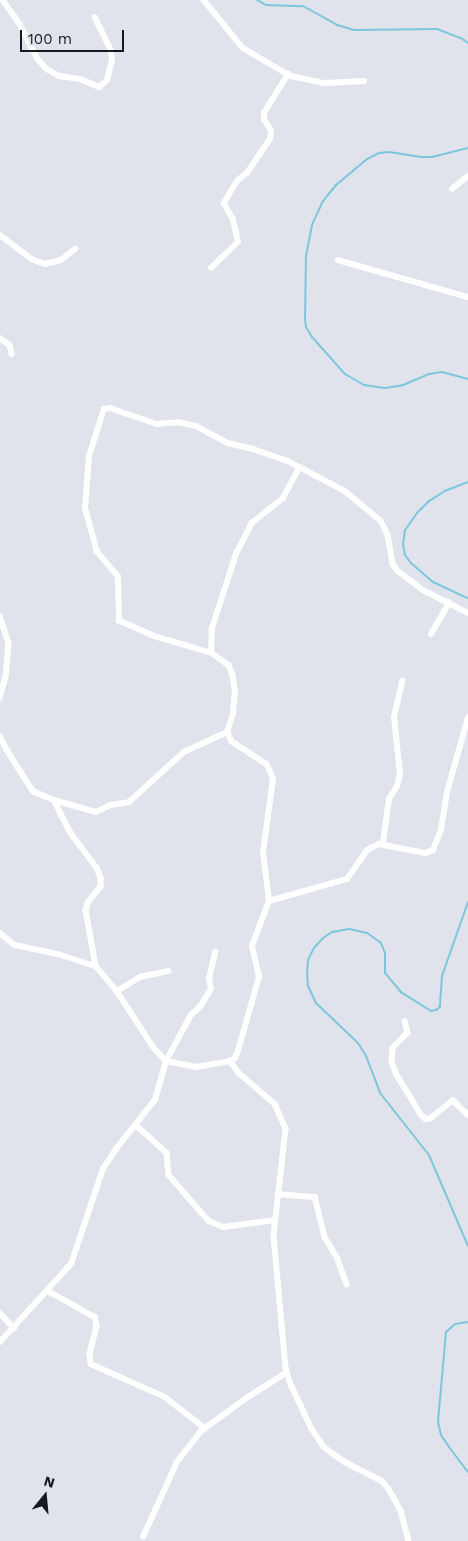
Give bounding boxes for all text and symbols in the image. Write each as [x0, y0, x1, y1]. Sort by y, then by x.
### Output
scale bar [22, 20, 126, 52]
text: 100 m [28, 30, 72, 48]
north arrow [20, 1471, 70, 1521]
text: N [42, 1472, 57, 1491]

